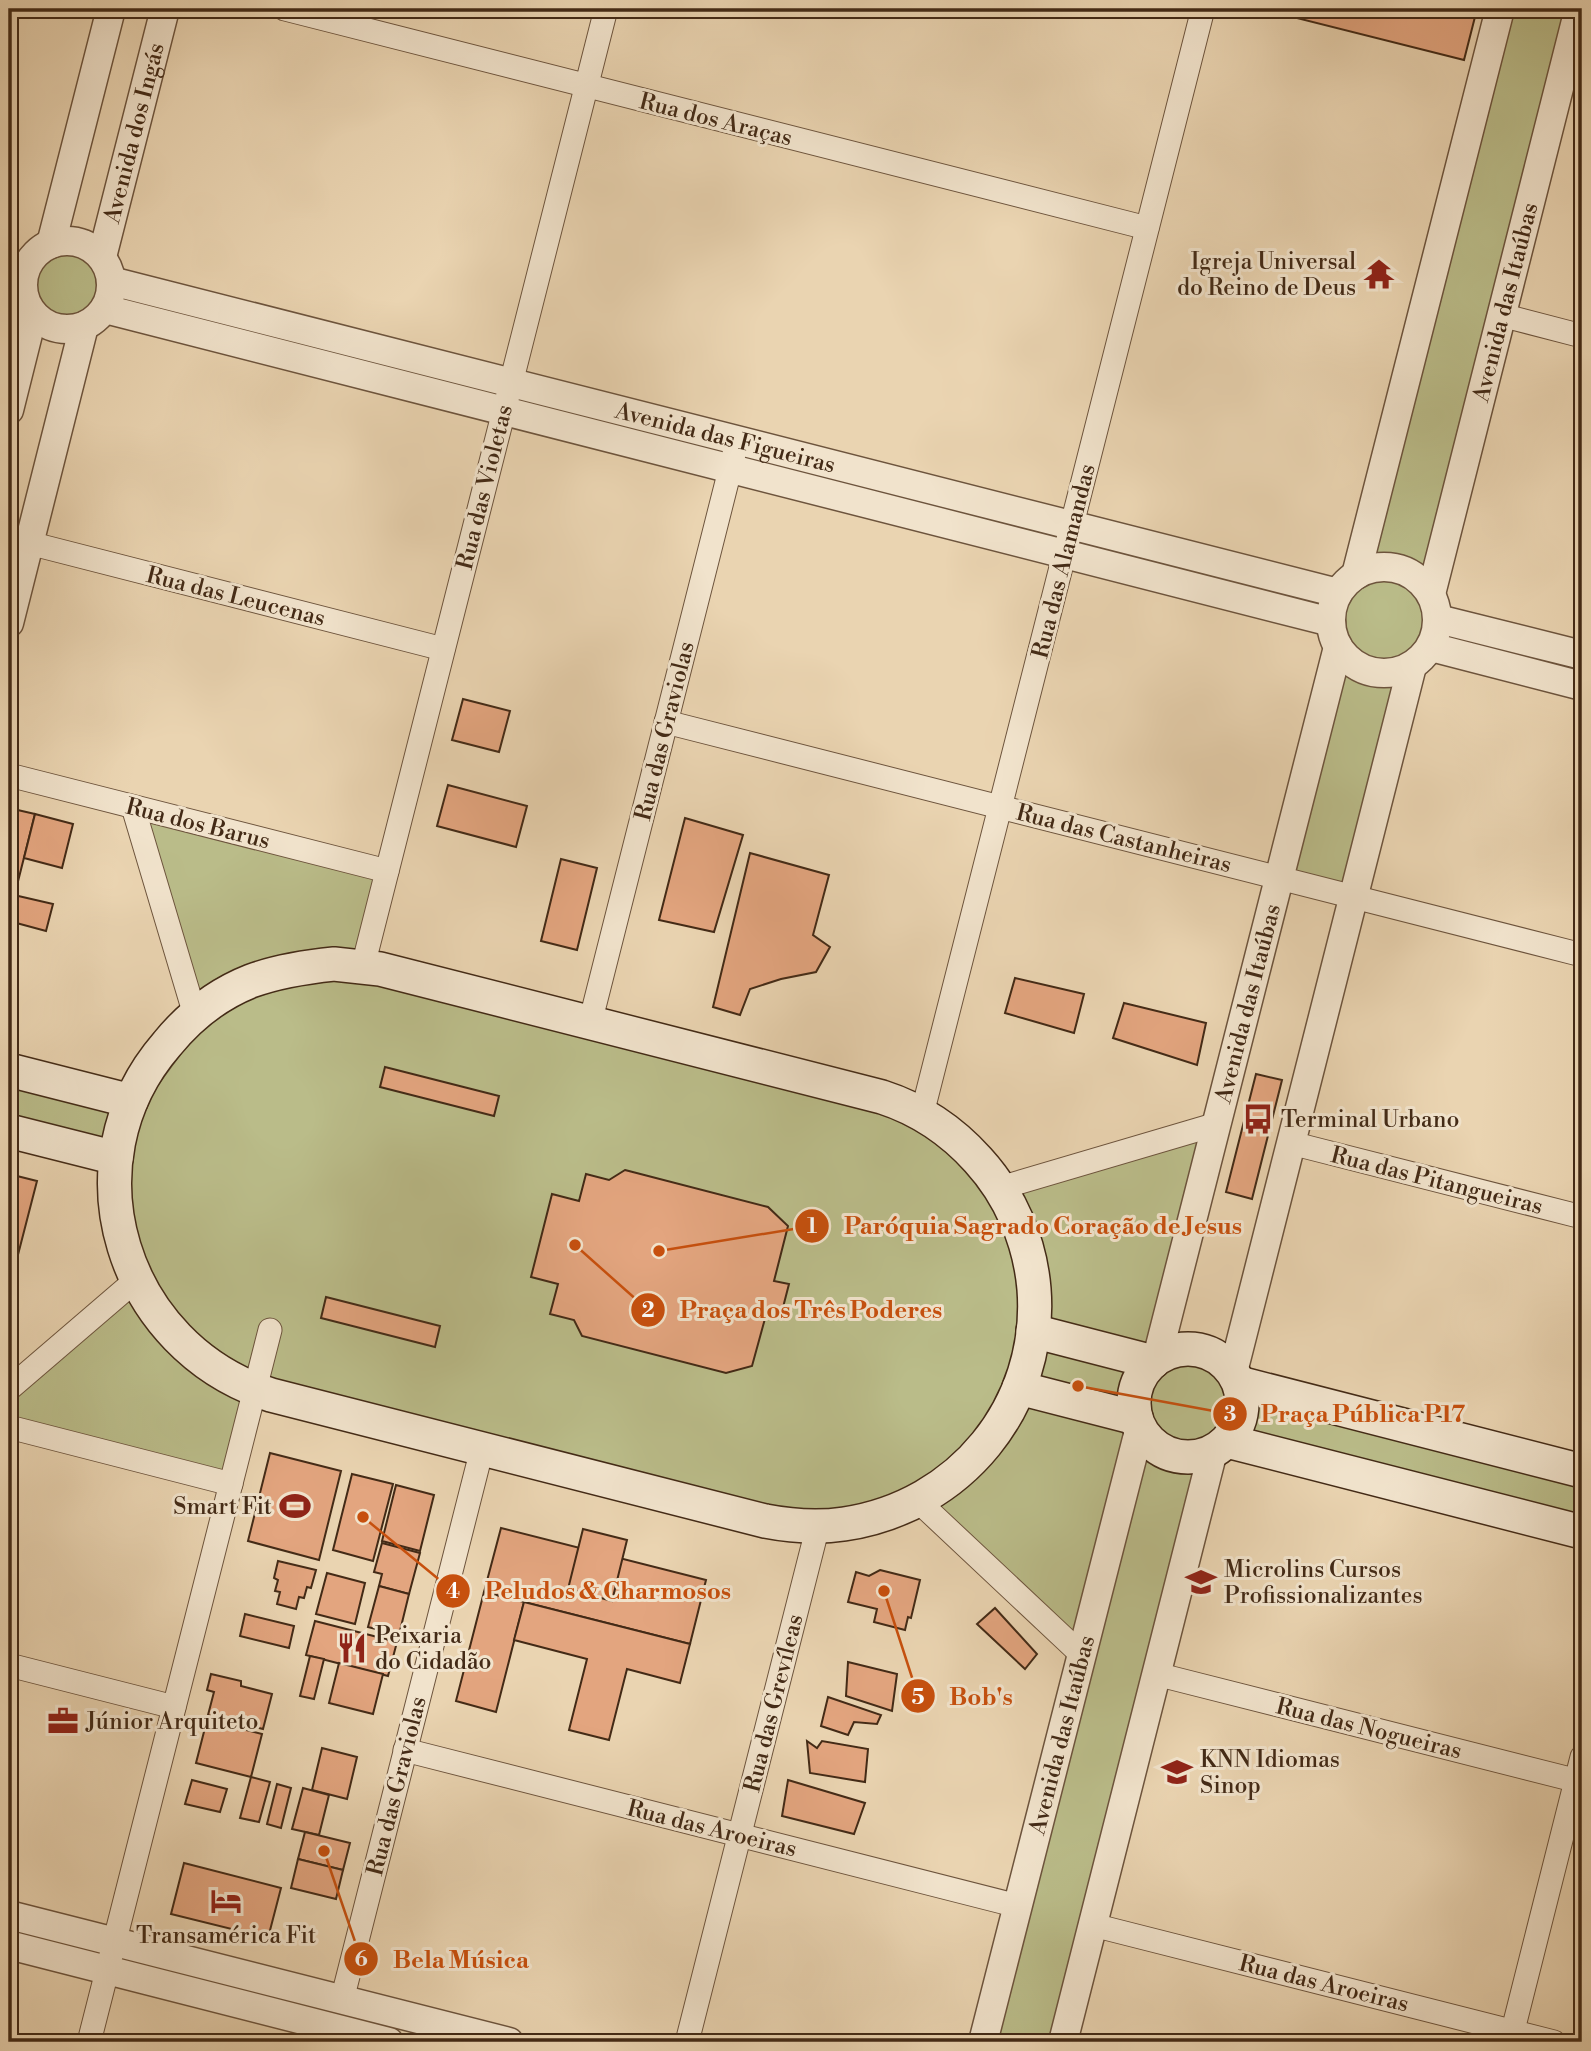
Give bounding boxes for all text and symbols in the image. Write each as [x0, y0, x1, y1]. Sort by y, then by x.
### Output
street label: Avenida dos Ingás [98, 40, 171, 227]
street label: Rua dos Araças [636, 87, 795, 153]
street label: Avenida das Itaúbas [1467, 200, 1544, 406]
place label: Igreja Universal do Reino de Deus [1177, 248, 1356, 302]
temple icon: Igreja Universal do Reino de Deus [1362, 257, 1396, 291]
street label: Avenida das Figueiras [611, 397, 838, 480]
street label: Rua das Violetas [451, 402, 519, 573]
street label: Rua das Alamandas [1026, 461, 1102, 661]
street label: Rua das Leucenas [143, 561, 328, 633]
street label: Rua das Graviolas [629, 639, 701, 824]
street label: Rua dos Barus [123, 793, 273, 855]
street label: Rua das Castanheiras [1013, 799, 1234, 879]
street label: Avenida das Itaúbas [1209, 901, 1287, 1107]
bus stop icon: Terminal Urbano [1241, 1102, 1275, 1136]
place label: Terminal Urbano [1281, 1106, 1459, 1134]
street label: Rua das Pitangueiras [1328, 1141, 1546, 1221]
callout: Paróquia Sagrado Coração de Jesus [795, 1203, 1256, 1248]
text: Paróquia Sagrado Coração de Jesus [844, 1212, 1242, 1242]
text: 1 [807, 1214, 817, 1240]
callout: Praça dos Três Poderes [631, 1287, 957, 1332]
text: Praça dos Três Poderes [680, 1296, 942, 1326]
text: 2 [641, 1298, 655, 1324]
callout: Praça Pública P17 [1212, 1392, 1479, 1437]
text: Praça Pública P17 [1261, 1400, 1465, 1430]
text: 3 [1224, 1402, 1236, 1428]
sports icon: Smart Fit [278, 1489, 312, 1523]
place label: Smart Fit [173, 1493, 272, 1521]
place label: Microlins Cursos Profissionalizantes [1224, 1556, 1423, 1610]
school or university icon: Microlins Cursos Profissionalizantes [1184, 1565, 1218, 1599]
callout: Peludos & Charmosos [436, 1568, 745, 1613]
text: Peludos & Charmosos [485, 1577, 731, 1607]
text: 4 [446, 1579, 460, 1605]
street label: Rua das Grevíleas [738, 1611, 810, 1795]
place label: Peixaria do Cidadão [375, 1622, 491, 1676]
restaurant icon: Peixaria do Cidadão [335, 1631, 369, 1665]
street label: Avenida das Itaúbas [1023, 1633, 1101, 1839]
callout: Bob's [900, 1674, 1027, 1719]
text: Bob's [949, 1683, 1013, 1713]
text: 5 [911, 1685, 925, 1711]
street label: Rua das Nogueiras [1273, 1692, 1465, 1766]
street label: Rua das Graviolas [361, 1694, 433, 1879]
office icon: Júnior Arquiteto [46, 1704, 80, 1738]
place label: Júnior Arquiteto [85, 1708, 258, 1736]
place label: KNN Idiomas Sinop [1200, 1746, 1340, 1800]
school or university icon: KNN Idiomas Sinop [1160, 1755, 1194, 1789]
street label: Rua das Aroeiras [624, 1794, 800, 1864]
hotel icon: Transamérica Fit [209, 1884, 243, 1918]
place label: Transamérica Fit [136, 1922, 316, 1950]
callout: Bela Música [344, 1937, 543, 1982]
text: Bela Música [393, 1946, 530, 1976]
text: 6 [354, 1947, 368, 1973]
street label: Rua das Aroeiras [1236, 1949, 1412, 2019]

